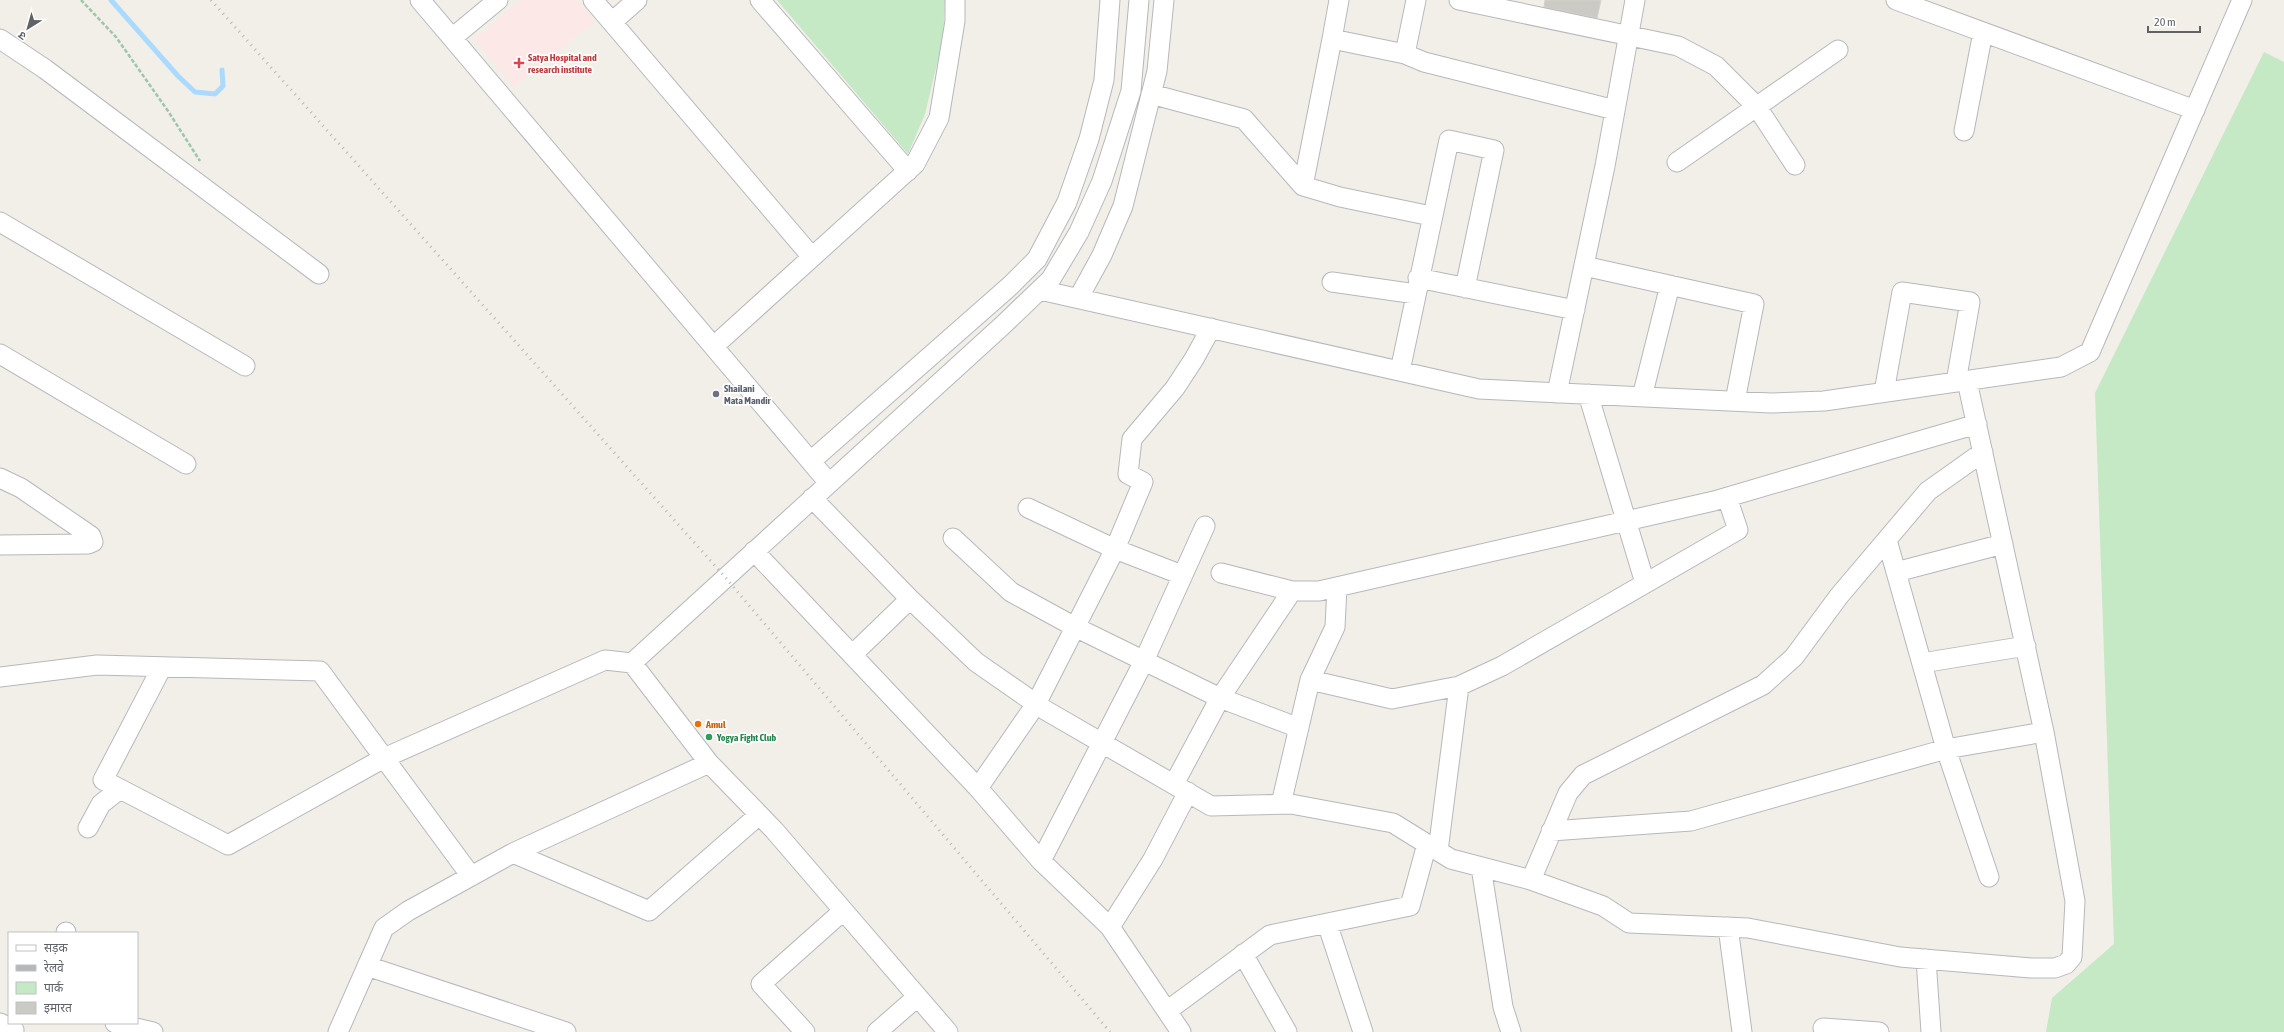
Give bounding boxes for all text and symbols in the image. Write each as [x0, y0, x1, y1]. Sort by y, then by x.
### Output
north arrow [8, 8, 48, 48]
scale bar [2148, 8, 2200, 34]
text: 20 m [2154, 15, 2176, 29]
text: उ [15, 29, 28, 43]
place label: Satya Hospital and research institute [528, 52, 597, 75]
marker: Satya Hospital and research institute [513, 57, 525, 69]
place label: Shailani Mata Mandir [724, 383, 771, 406]
marker: Shailani Mata Mandir [711, 389, 721, 399]
marker: Amul [693, 719, 703, 729]
place label: Amul [705, 719, 726, 730]
marker: Yogya Fight Club [704, 732, 714, 742]
place label: Yogya Fight Club [716, 732, 777, 743]
legend [8, 932, 138, 1024]
text: सड़क [44, 941, 69, 955]
text: रेलवे [44, 960, 64, 975]
text: पार्क [44, 981, 64, 995]
text: इमारत [44, 1001, 73, 1015]

